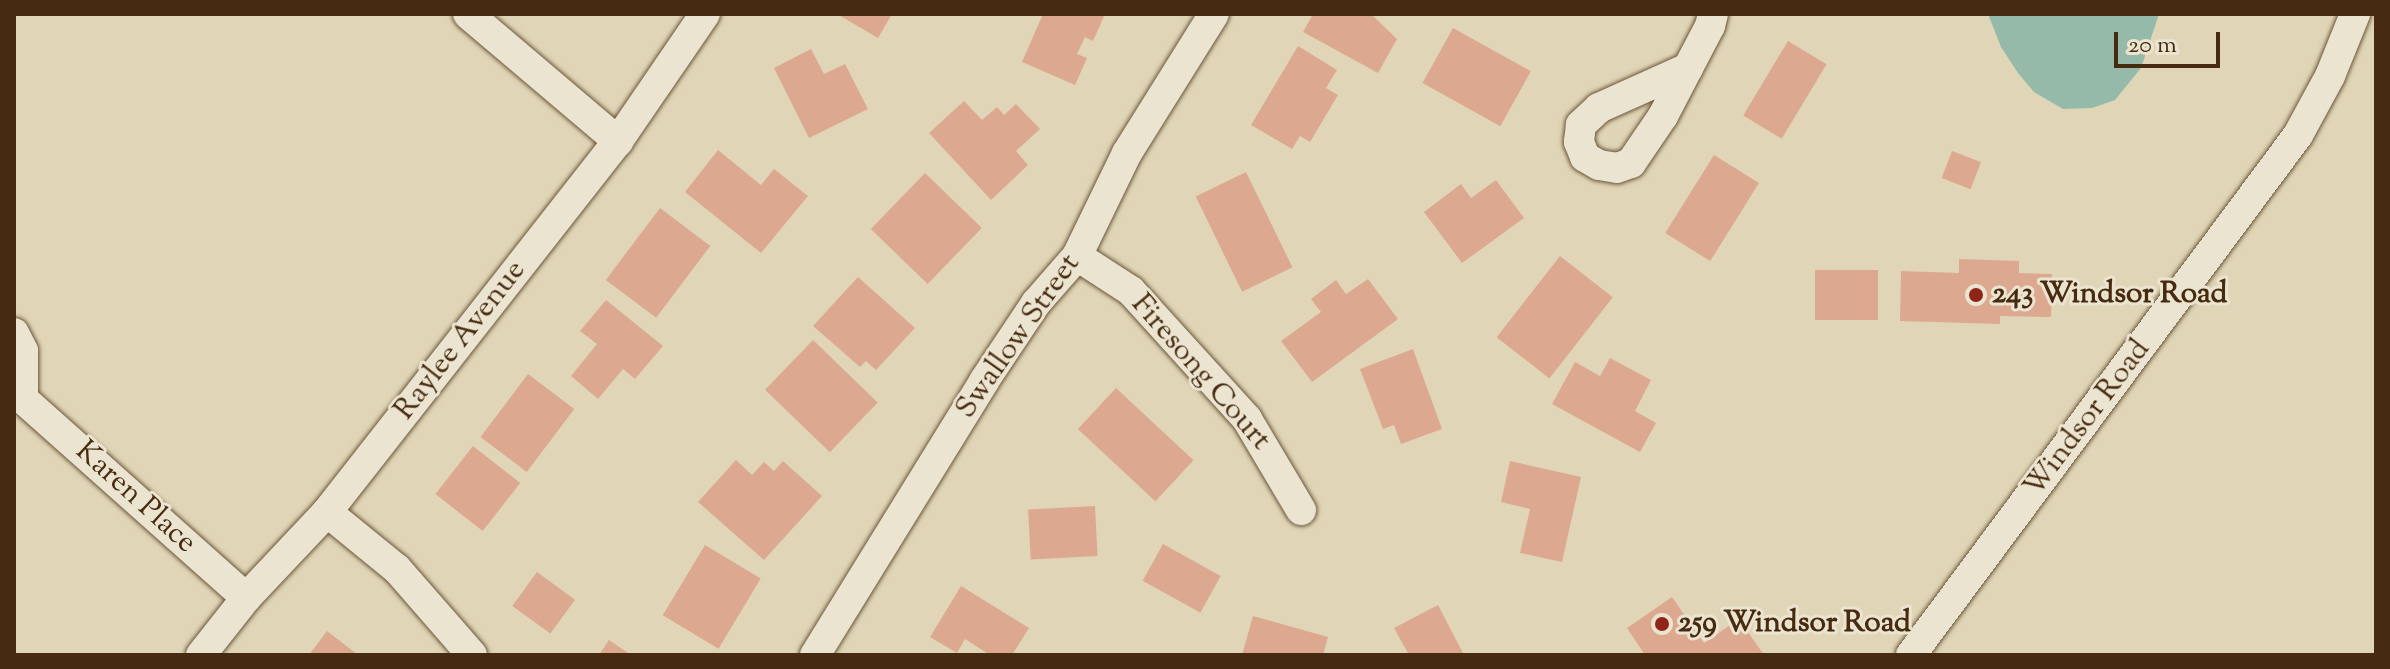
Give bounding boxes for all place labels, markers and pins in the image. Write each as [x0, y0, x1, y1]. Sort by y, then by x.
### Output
place label: 243 Windsor Road [1992, 277, 2227, 313]
marker: 243 Windsor Road [1967, 286, 1985, 304]
place label: 259 Windsor Road [1678, 606, 1911, 642]
marker: 259 Windsor Road [1653, 615, 1671, 633]

